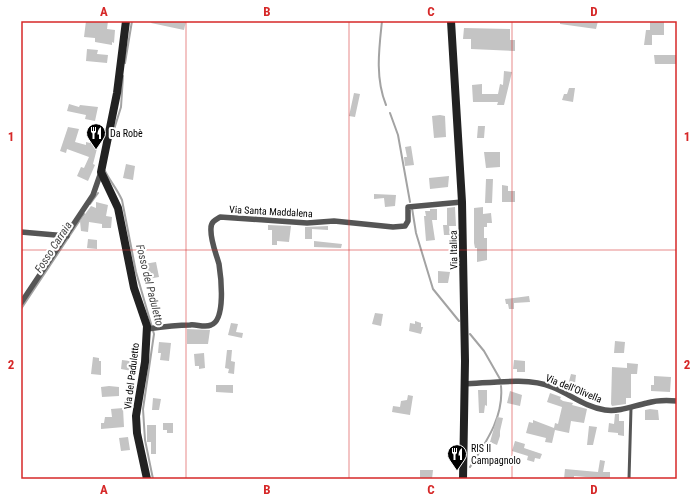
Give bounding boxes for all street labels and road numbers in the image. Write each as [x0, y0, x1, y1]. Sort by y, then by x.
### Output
street label: Via Santa Maddalena [229, 204, 313, 219]
street label: Via Italica [448, 230, 459, 270]
street label: Via del Paduletto [122, 342, 141, 410]
street label: Via dell'Olivella [544, 372, 604, 405]

